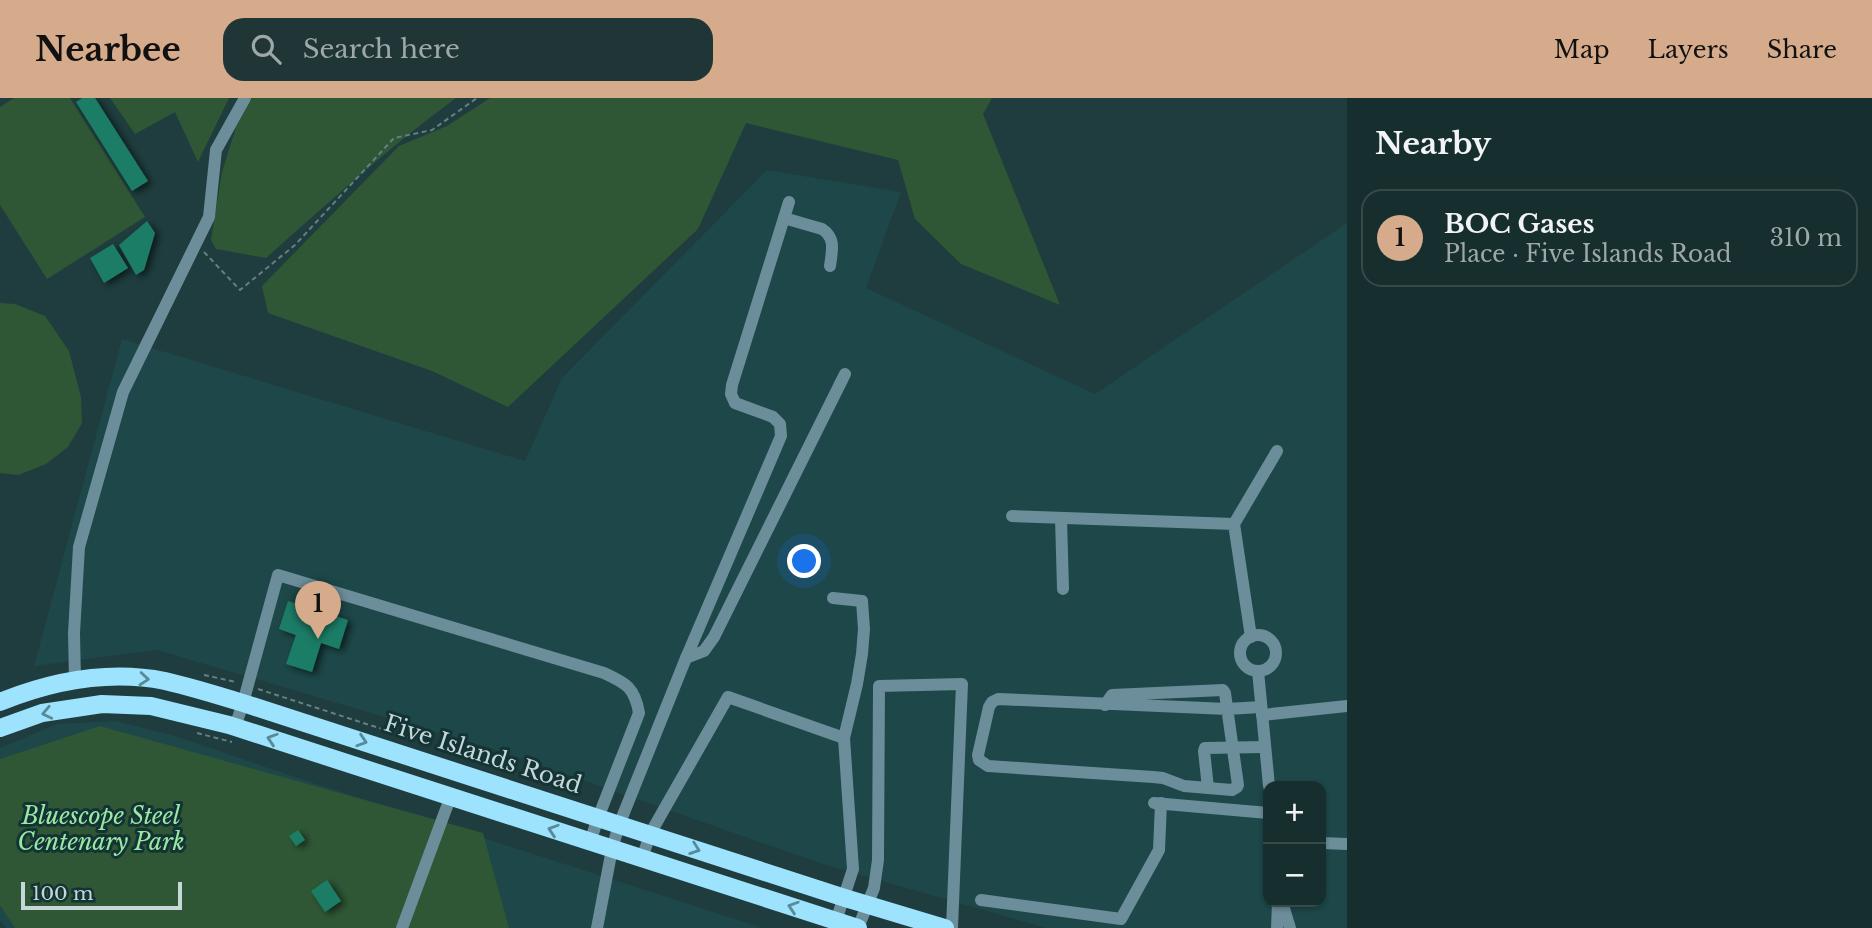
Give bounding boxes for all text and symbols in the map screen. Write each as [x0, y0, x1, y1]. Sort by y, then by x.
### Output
search box [223, 18, 713, 81]
text: Nearbee [35, 29, 181, 70]
icon: search [247, 30, 285, 68]
text: Search here [303, 33, 460, 65]
text: Map [1554, 35, 1610, 64]
text: Layers [1648, 35, 1729, 64]
text: Share [1767, 35, 1837, 64]
text: Nearby [1375, 125, 1491, 162]
text: BOC Gases [1444, 208, 1595, 240]
text: 1 [1395, 224, 1405, 252]
text: 310 m [1770, 224, 1842, 252]
text: Place · Five Islands Road [1444, 240, 1731, 268]
your location [787, 544, 821, 578]
pin: 1 [295, 581, 341, 639]
one-way arrow [138, 671, 149, 686]
one-way arrow [42, 705, 54, 720]
street label: Five Islands Road [381, 709, 585, 799]
one-way arrow [266, 733, 278, 747]
one-way arrow [355, 733, 368, 747]
map controls [1263, 781, 1326, 907]
button: + [1263, 781, 1326, 844]
park label: Bluescope Steel Centenary Park [17, 802, 185, 856]
one-way arrow [547, 824, 559, 839]
one-way arrow [688, 841, 700, 855]
button: − [1263, 844, 1326, 907]
scale bar [21, 879, 182, 911]
text: 100 m [32, 882, 93, 905]
one-way arrow [787, 901, 799, 916]

